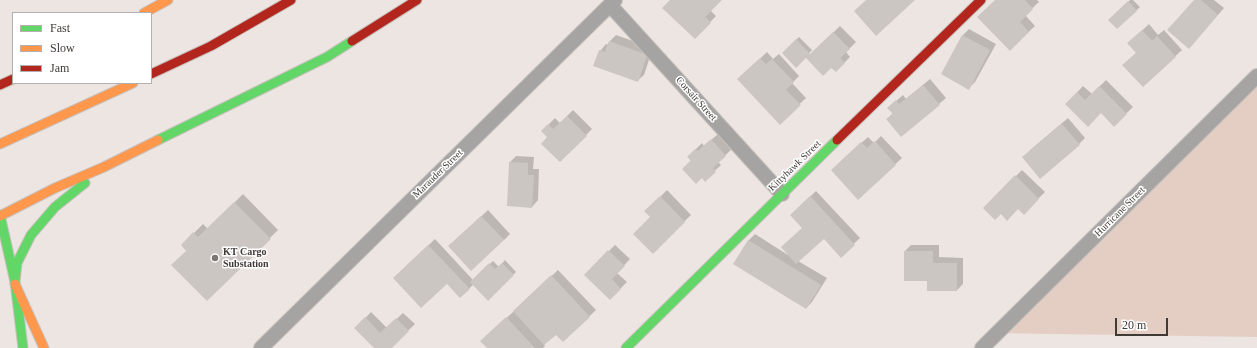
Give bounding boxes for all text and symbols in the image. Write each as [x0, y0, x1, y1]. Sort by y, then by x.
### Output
legend [12, 12, 152, 84]
text: Fast [50, 21, 70, 35]
text: Slow [50, 41, 75, 55]
text: Jam [50, 61, 69, 75]
street label: Corsair Street [673, 74, 719, 124]
street label: Kittyhawk Street [766, 138, 824, 194]
street label: Marauder Street [411, 147, 465, 201]
street label: Hurricane Street [1092, 184, 1148, 240]
place label: KT Cargo Substation [223, 246, 269, 270]
marker: KT Cargo Substation [210, 253, 220, 263]
scale bar [1117, 310, 1170, 336]
text: 20 m [1122, 318, 1146, 332]

